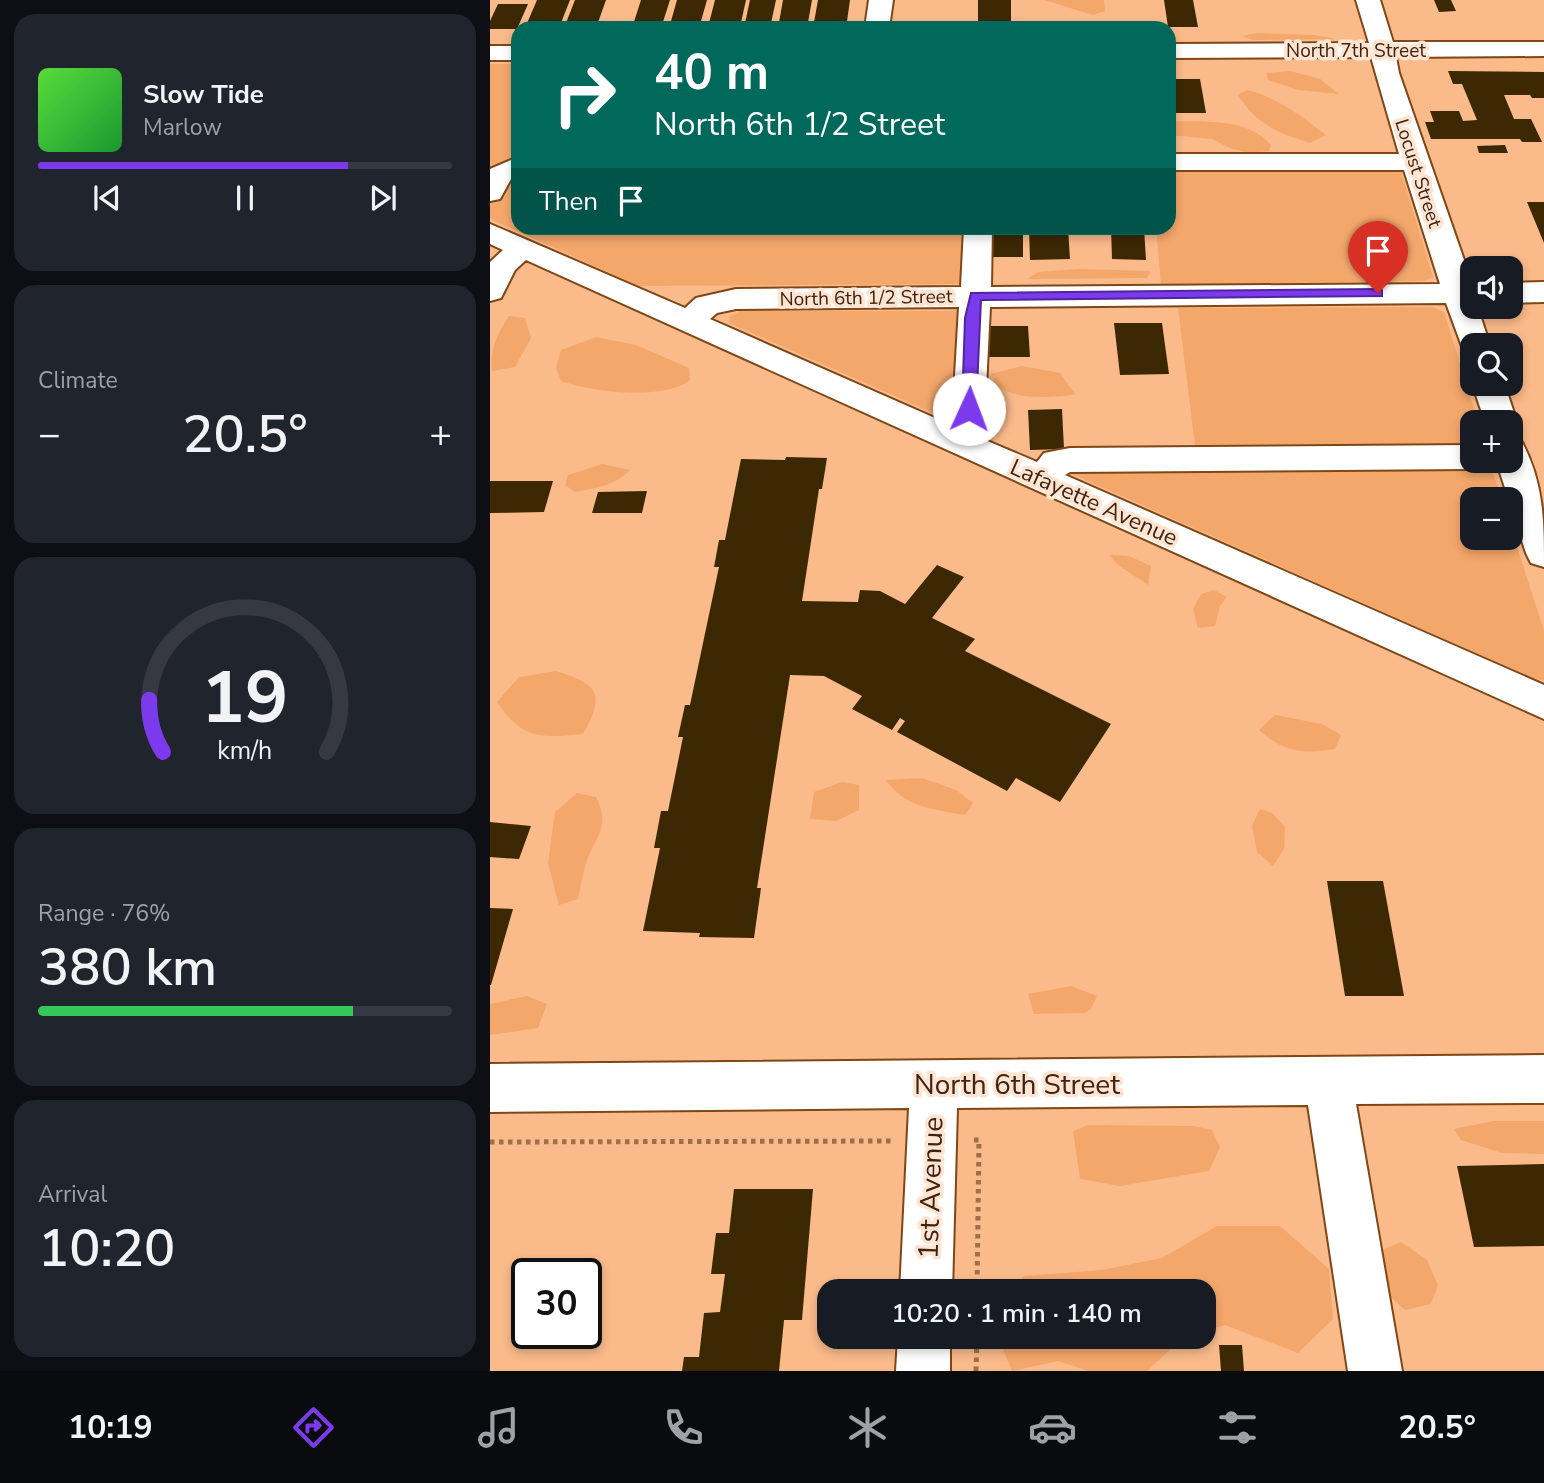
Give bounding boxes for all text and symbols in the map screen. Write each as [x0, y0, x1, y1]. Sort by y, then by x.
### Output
street label: North 7th Street [1286, 38, 1426, 64]
text: 40 m [654, 39, 769, 106]
icon: right [539, 49, 630, 140]
text: Slow Tide [143, 77, 264, 112]
text: North 6th 1/2 Street [654, 103, 945, 146]
text: Marlow [143, 112, 222, 143]
street label: Locust Street [1388, 116, 1448, 231]
icon: previous [88, 179, 126, 217]
icon: pause [226, 179, 264, 217]
icon: next [364, 179, 402, 217]
icon: arrive [612, 182, 650, 220]
text: Then [539, 184, 598, 219]
pin [1348, 221, 1408, 293]
icon: arrive [1359, 232, 1397, 270]
map controls [1460, 256, 1523, 550]
button: sound [1460, 256, 1523, 319]
street label: North 6th 1/2 Street [779, 283, 953, 313]
button: search [1460, 333, 1523, 396]
text: Climate [38, 365, 118, 396]
position arrow [932, 372, 1006, 446]
text: 20.5° [182, 399, 308, 470]
text: − [38, 409, 61, 460]
text: + [429, 409, 452, 460]
button: + [1460, 410, 1523, 473]
street label: Lafayette Avenue [1005, 452, 1182, 553]
button: − [1460, 487, 1523, 550]
text: 19 [201, 648, 289, 748]
text: km/h [217, 733, 273, 767]
text: Range · 76% [38, 898, 170, 929]
text: 380 km [38, 932, 217, 1003]
street label: North 6th Street [914, 1066, 1120, 1104]
street label: 1st Avenue [910, 1116, 952, 1260]
text: Arrival [38, 1179, 107, 1210]
text: 10:20 [38, 1213, 175, 1284]
speed limit sign: 30 [511, 1258, 602, 1349]
text: 10:20 · 1 min · 140 m [891, 1296, 1142, 1331]
icon: directions [289, 1403, 338, 1452]
icon: music [474, 1403, 523, 1452]
icon: phone [659, 1403, 708, 1452]
icon: climate [843, 1403, 892, 1452]
icon: car [1028, 1403, 1077, 1452]
icon: filters [1213, 1403, 1262, 1452]
text: 10:19 [68, 1406, 153, 1449]
text: 20.5° [1398, 1406, 1476, 1449]

